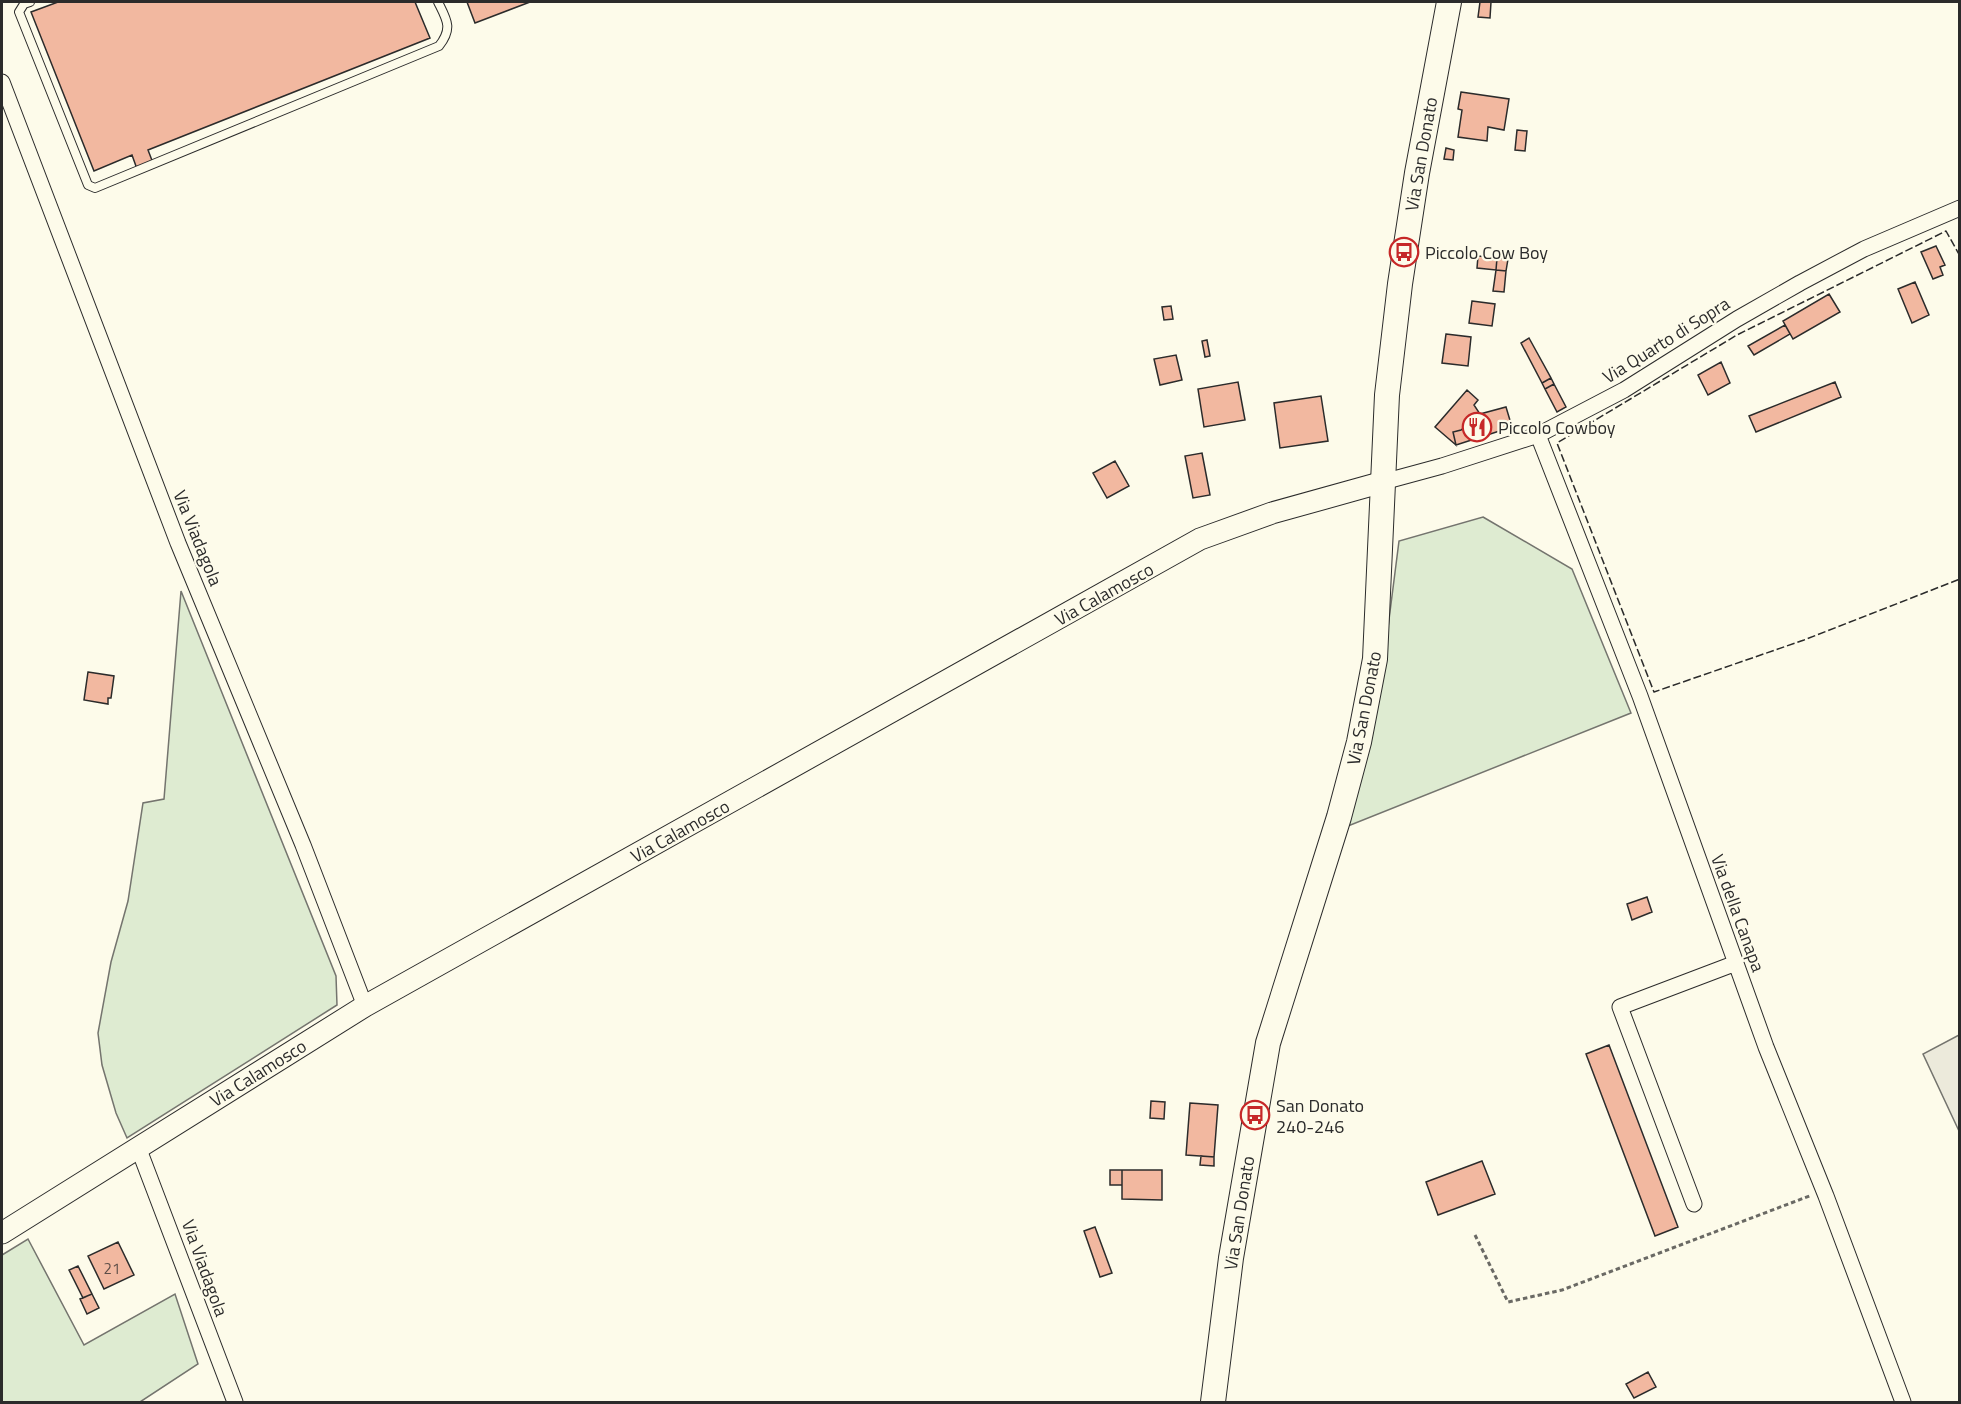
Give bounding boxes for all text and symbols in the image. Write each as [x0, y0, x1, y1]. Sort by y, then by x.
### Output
street label: Via San Donato [1398, 95, 1444, 213]
bus stop icon: Piccolo Cow Boy [1388, 236, 1420, 268]
place label: Piccolo Cow Boy [1425, 239, 1548, 266]
street label: Via Quarto di Sopra [1597, 290, 1735, 390]
restaurant icon: Piccolo Cowboy [1461, 411, 1493, 443]
place label: Piccolo Cowboy [1498, 414, 1616, 441]
street label: Via Viadagola [167, 486, 229, 590]
street label: Via Calamosco [1050, 556, 1158, 632]
street label: Via San Donato [1340, 649, 1388, 767]
street label: Via Calamosco [626, 793, 734, 869]
street label: Via della Canapa [1704, 850, 1772, 976]
street label: Via Calamosco [204, 1033, 312, 1113]
place label: San Donato 240-246 [1276, 1092, 1364, 1140]
bus stop icon: San Donato 240-246 [1239, 1099, 1271, 1131]
street label: Via San Donato [1217, 1154, 1261, 1272]
street label: Via Viadagola [175, 1216, 235, 1320]
house number: 21 [104, 1257, 120, 1280]

